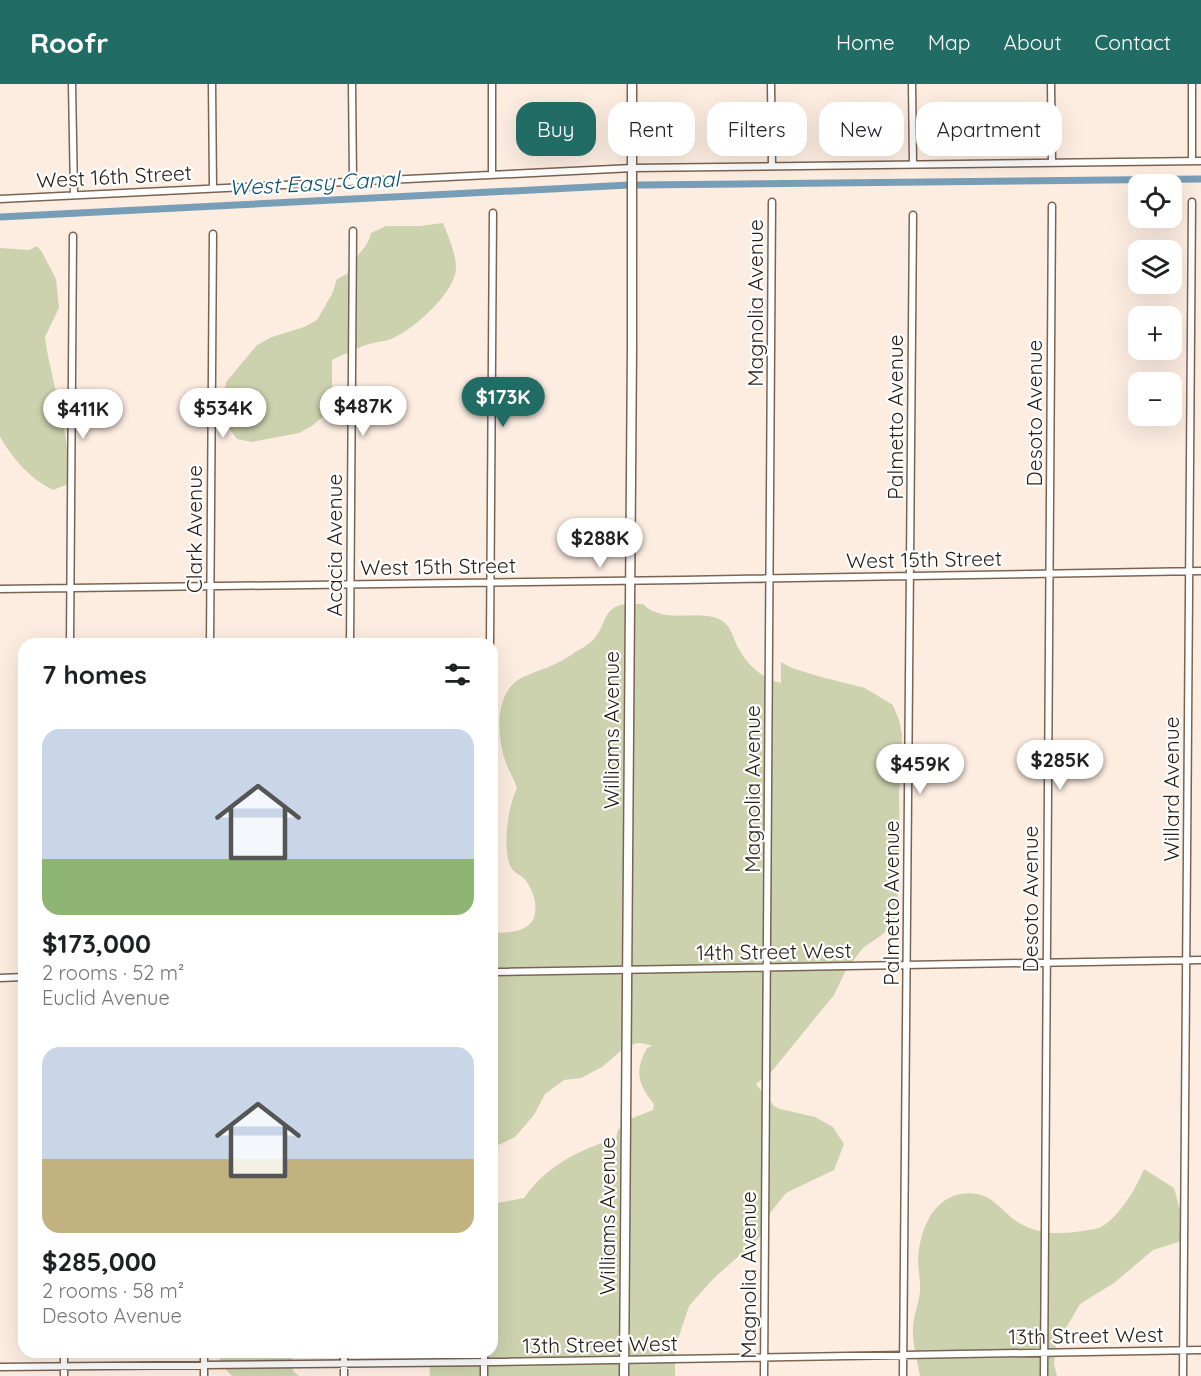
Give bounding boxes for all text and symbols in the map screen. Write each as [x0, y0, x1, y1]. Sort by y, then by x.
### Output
text: Roofr [30, 25, 108, 60]
text: Home [836, 29, 895, 55]
text: Map [928, 29, 971, 55]
text: About [1004, 29, 1062, 55]
text: Contact [1095, 29, 1171, 55]
chip: Buy [516, 102, 596, 156]
chip: Rent [608, 102, 695, 156]
chip: Filters [707, 102, 807, 156]
chip: New [819, 102, 904, 156]
chip: Apartment [916, 102, 1062, 156]
street label: West 16th Street [36, 159, 192, 193]
water label: West Easy Canal [228, 164, 403, 201]
map controls [1128, 174, 1182, 426]
button: locate [1128, 174, 1182, 228]
street label: Magnolia Avenue [742, 219, 768, 387]
button: layers [1128, 240, 1182, 294]
button: + [1128, 306, 1182, 360]
street label: Palmetto Avenue [882, 334, 908, 500]
street label: Desoto Avenue [1021, 340, 1047, 486]
button: − [1128, 372, 1182, 426]
pin: $173K [461, 377, 545, 428]
text: $173K [476, 384, 530, 409]
pin: $487K [321, 386, 405, 437]
pin: $534K [181, 388, 265, 439]
pin: $411K [41, 389, 125, 440]
text: $487K [334, 393, 392, 418]
text: $534K [193, 395, 253, 420]
text: $411K [57, 396, 109, 421]
street label: Clark Avenue [181, 465, 207, 593]
street label: Acacia Avenue [321, 474, 347, 616]
pin: $288K [558, 518, 642, 569]
text: $288K [571, 525, 629, 550]
street label: West 15th Street [846, 545, 1002, 573]
street label: West 15th Street [360, 552, 516, 580]
street label: Williams Avenue [598, 651, 624, 809]
text: 7 homes [42, 658, 147, 691]
icon: filters [441, 658, 474, 691]
street label: Magnolia Avenue [739, 705, 765, 873]
street label: Willard Avenue [1158, 716, 1184, 862]
pin: $285K [1018, 740, 1102, 791]
pin: $459K [878, 744, 962, 795]
text: $285K [1031, 747, 1089, 772]
text: $459K [890, 751, 950, 776]
icon: home [204, 768, 312, 876]
street label: Palmetto Avenue [878, 820, 904, 986]
street label: Desoto Avenue [1017, 826, 1043, 972]
text: $173,000 [42, 927, 151, 960]
street label: 14th Street West [696, 937, 852, 965]
text: 2 rooms · 52 m² [42, 960, 184, 985]
text: Euclid Avenue [42, 985, 170, 1010]
icon: home [204, 1086, 312, 1194]
street label: Williams Avenue [594, 1137, 620, 1295]
street label: Magnolia Avenue [735, 1191, 761, 1359]
text: $285,000 [42, 1245, 157, 1278]
text: 2 rooms · 58 m² [42, 1278, 184, 1303]
text: Desoto Avenue [42, 1303, 182, 1328]
street label: 13th Street West [1008, 1321, 1164, 1349]
street label: 13th Street West [522, 1330, 678, 1358]

